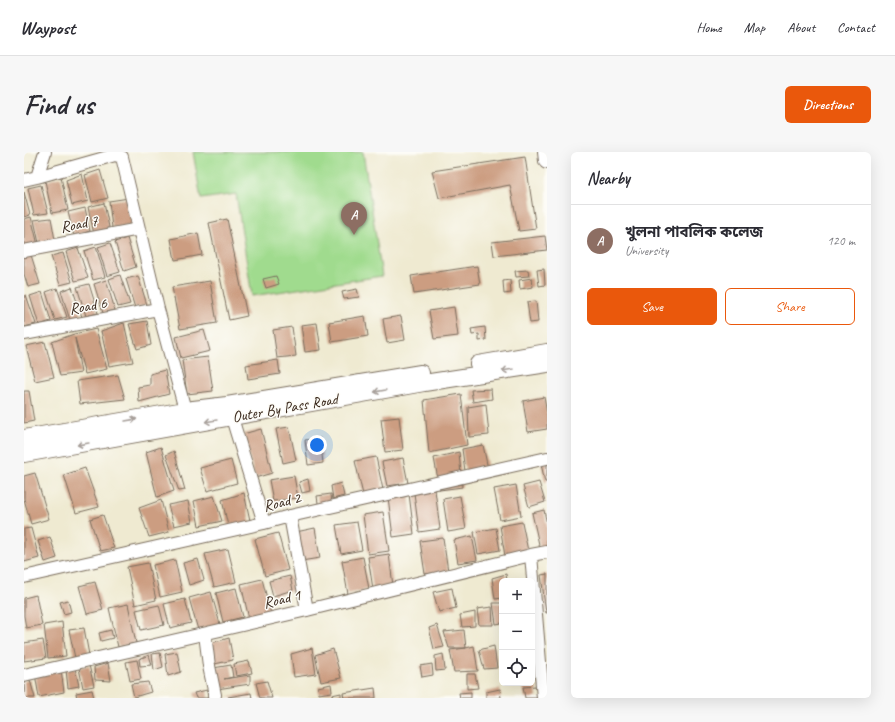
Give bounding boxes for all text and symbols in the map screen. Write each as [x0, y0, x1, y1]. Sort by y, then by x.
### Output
text: Waypost [20, 16, 75, 40]
text: Home [696, 19, 722, 36]
text: Map [744, 19, 765, 36]
text: About [787, 19, 815, 36]
text: Contact [837, 19, 875, 36]
button: Directions [785, 86, 871, 123]
text: Find us [24, 87, 94, 122]
text: Nearby [587, 168, 630, 189]
pin: A [341, 202, 367, 235]
street label: Road 7 [59, 210, 100, 237]
text: খুলনা পাবলিক কলেজ [625, 223, 763, 242]
text: A [597, 233, 603, 249]
text: 120 m [827, 233, 855, 249]
text: University [625, 243, 668, 259]
button: Save [587, 288, 717, 325]
button: Share [725, 288, 855, 325]
street label: Road 6 [68, 293, 109, 319]
one-way arrow [502, 366, 515, 374]
one-way arrow [374, 387, 387, 395]
street label: Outer By Pass Road [231, 388, 342, 427]
one-way arrow [125, 415, 138, 423]
one-way arrow [205, 417, 218, 425]
your location [307, 435, 327, 455]
one-way arrow [77, 440, 90, 448]
street label: Road 2 [261, 487, 305, 516]
map controls [499, 578, 535, 686]
button: + [499, 578, 535, 614]
street label: Road 1 [261, 585, 303, 613]
button: − [499, 614, 535, 650]
button: locate [499, 650, 535, 686]

